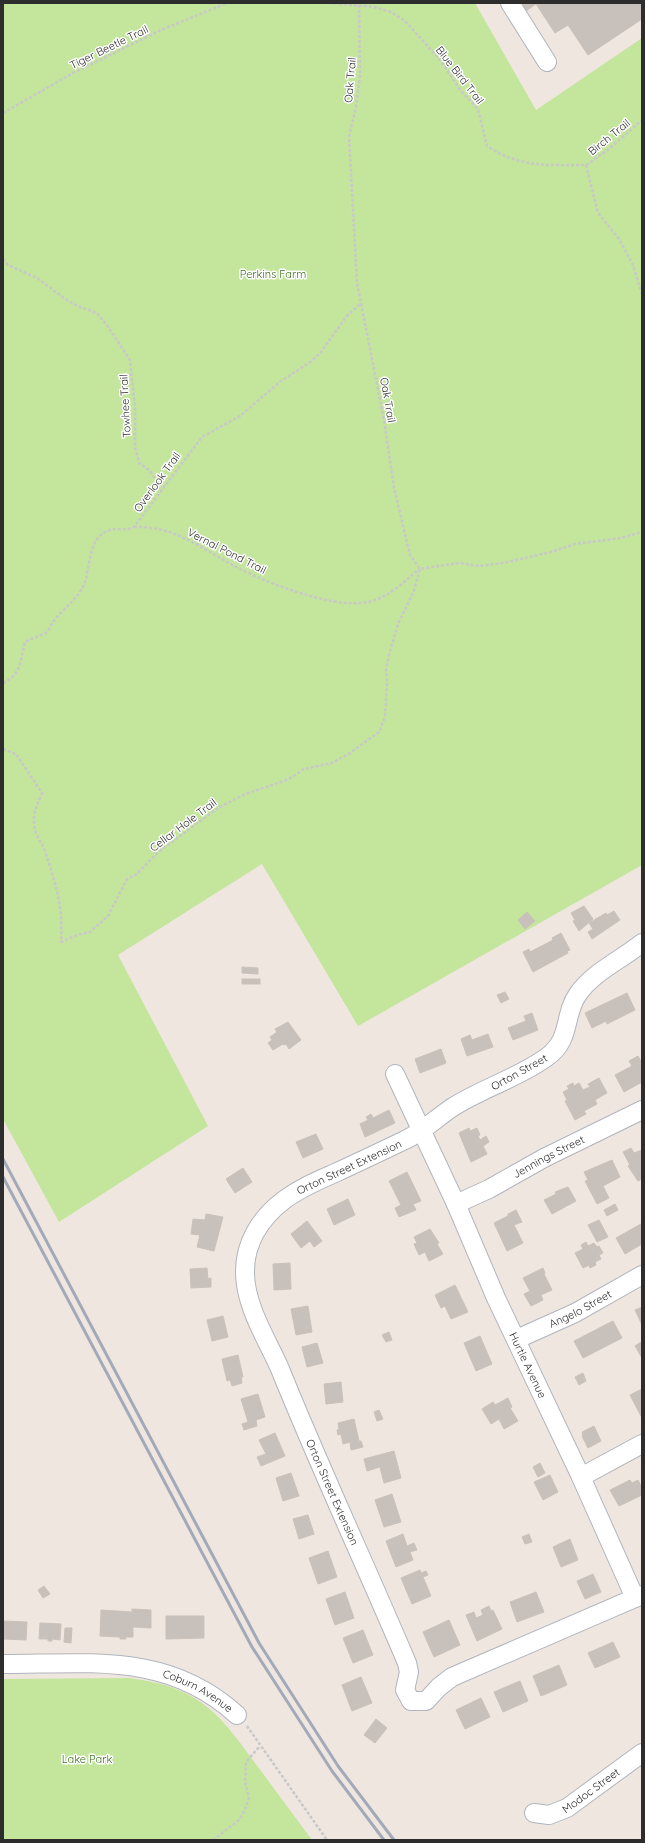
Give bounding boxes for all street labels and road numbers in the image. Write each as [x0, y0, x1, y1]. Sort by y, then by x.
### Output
street label: Tiger Beetle Trail [67, 22, 151, 72]
street label: Blue Bird Trail [433, 43, 487, 107]
street label: Oak Trail [341, 57, 359, 103]
street label: Birch Trail [585, 116, 633, 158]
street label: Towhee Trail [116, 374, 134, 438]
street label: Oak Trail [377, 376, 399, 424]
street label: Overlook Trail [131, 449, 183, 515]
street label: Vernal Pond Trail [185, 525, 269, 577]
street label: Cellar Hole Trail [147, 795, 219, 855]
street label: Orton Street [488, 1051, 550, 1093]
street label: Jennings Street [510, 1132, 587, 1181]
street label: Orton Street Extension [294, 1137, 404, 1197]
street label: Angelo Street [547, 1287, 614, 1331]
street label: Hurtle Avenue [506, 1330, 549, 1400]
street label: Orton Street Extension [303, 1437, 362, 1547]
street label: Coburn Avenue [161, 1666, 236, 1715]
street label: Modoc Street [559, 1765, 623, 1816]

